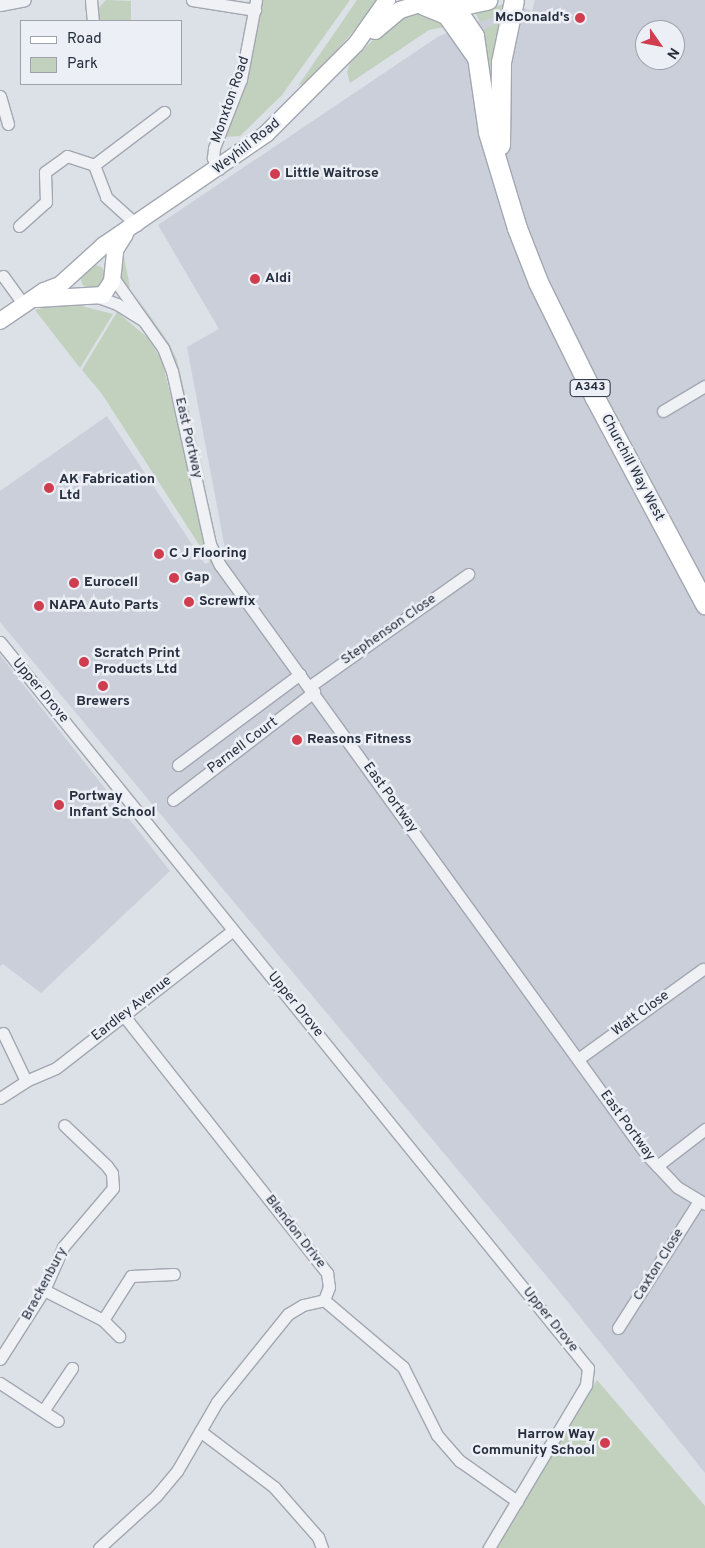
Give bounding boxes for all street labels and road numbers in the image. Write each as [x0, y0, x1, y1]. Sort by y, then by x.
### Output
street label: Monxton Road [208, 54, 254, 146]
street label: Weyhill Road [210, 116, 284, 178]
road number: A343 [569, 378, 611, 398]
street label: East Portway [171, 396, 205, 480]
street label: Churchill Way West [597, 411, 667, 525]
street label: Stephenson Close [338, 591, 440, 669]
street label: Upper Drove [8, 655, 72, 727]
street label: Parnell Court [205, 714, 281, 778]
street label: East Portway [359, 760, 421, 836]
street label: Upper Drove [264, 969, 326, 1041]
street label: Eardley Avenue [89, 972, 175, 1046]
street label: Watt Close [609, 988, 673, 1040]
street label: East Portway [596, 1088, 658, 1164]
street label: Blendon Drive [261, 1192, 329, 1272]
street label: Caxton Close [630, 1226, 688, 1304]
street label: Brackenbury [19, 1245, 71, 1323]
street label: Upper Drove [519, 1284, 581, 1356]

